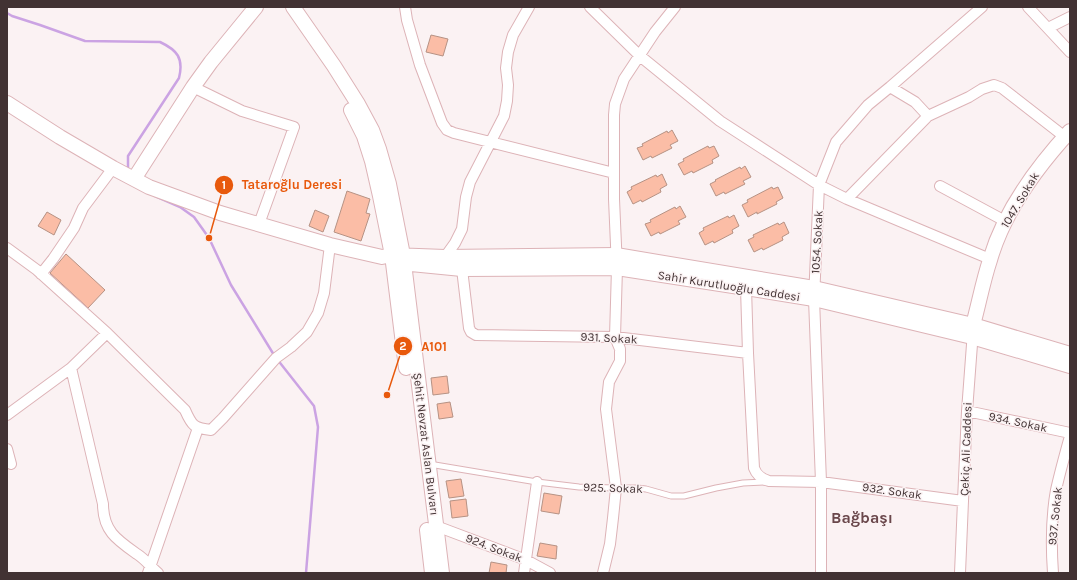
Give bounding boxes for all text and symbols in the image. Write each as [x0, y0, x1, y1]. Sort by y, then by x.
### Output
street label: 1047. Sokak [998, 169, 1042, 230]
callout: Tataroğlu Deresi [214, 172, 350, 197]
text: Tataroğlu Deresi [242, 177, 342, 192]
text: 1 [222, 178, 226, 192]
street label: 1054. Sokak [808, 210, 826, 274]
street label: Sahir Kurutluoğlu Caddesi [657, 268, 801, 304]
street label: 931. Sokak [580, 330, 638, 346]
callout: A101 [393, 334, 455, 359]
text: 2 [399, 339, 407, 353]
text: A101 [421, 339, 447, 354]
street label: Şehit Nevzat Aslan Bulvarı [410, 372, 442, 516]
street label: Çekiç Ali Caddesi [957, 402, 975, 496]
street label: 934. Sokak [987, 409, 1049, 435]
street label: 925. Sokak [583, 480, 643, 496]
street label: 932. Sokak [861, 480, 923, 502]
street label: 937. Sokak [1045, 486, 1065, 546]
district label: Bağbaşı [831, 508, 893, 527]
street label: 924. Sokak [464, 531, 525, 565]

